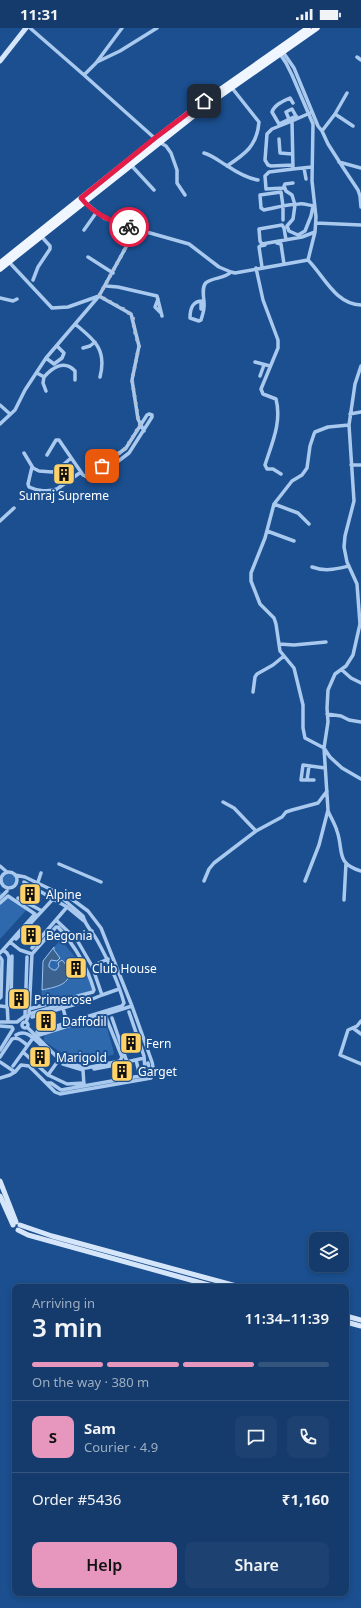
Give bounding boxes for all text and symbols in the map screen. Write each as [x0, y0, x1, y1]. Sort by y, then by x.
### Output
text: 11:31 [20, 4, 59, 24]
pin [187, 84, 221, 118]
icon: home [193, 90, 215, 112]
courier [109, 207, 149, 247]
icon: bike [118, 216, 140, 238]
pin [85, 449, 119, 483]
icon: bag [91, 455, 113, 477]
building icon: Sunraj Supreme [51, 461, 77, 487]
place label: Sunraj Supreme [19, 487, 109, 504]
building icon: Alpine [17, 881, 43, 907]
place label: Alpine [46, 886, 82, 903]
building icon: Begonia [18, 922, 44, 948]
place label: Begonia [46, 927, 92, 944]
building icon: Club House [63, 955, 89, 981]
place label: Club House [92, 960, 157, 977]
building icon: Primerose [6, 986, 32, 1012]
place label: Primerose [34, 991, 92, 1008]
building icon: Daffodil [33, 1008, 59, 1034]
place label: Daffodil [62, 1013, 107, 1030]
building icon: Fern [118, 1030, 144, 1056]
place label: Fern [146, 1035, 171, 1052]
building icon: Marigold [27, 1044, 53, 1070]
place label: Marigold [56, 1049, 107, 1066]
building icon: Garget [109, 1058, 135, 1084]
place label: Garget [138, 1063, 177, 1080]
map controls [309, 1232, 349, 1272]
button: layers [309, 1232, 349, 1272]
text: Arriving in [32, 1294, 95, 1312]
text: 11:34–11:39 [245, 1308, 329, 1328]
text: 3 min [32, 1309, 103, 1345]
text: On the way · 380 m [32, 1373, 149, 1391]
button: chat [235, 1416, 277, 1458]
button: phone [287, 1416, 329, 1458]
text: Sam [84, 1418, 116, 1438]
text: S [49, 1427, 57, 1447]
text: Courier · 4.9 [84, 1438, 158, 1456]
text: Order #5436 [32, 1489, 121, 1509]
text: ₹1,160 [282, 1489, 329, 1509]
button: Help [32, 1542, 177, 1588]
button: Share [185, 1542, 329, 1588]

